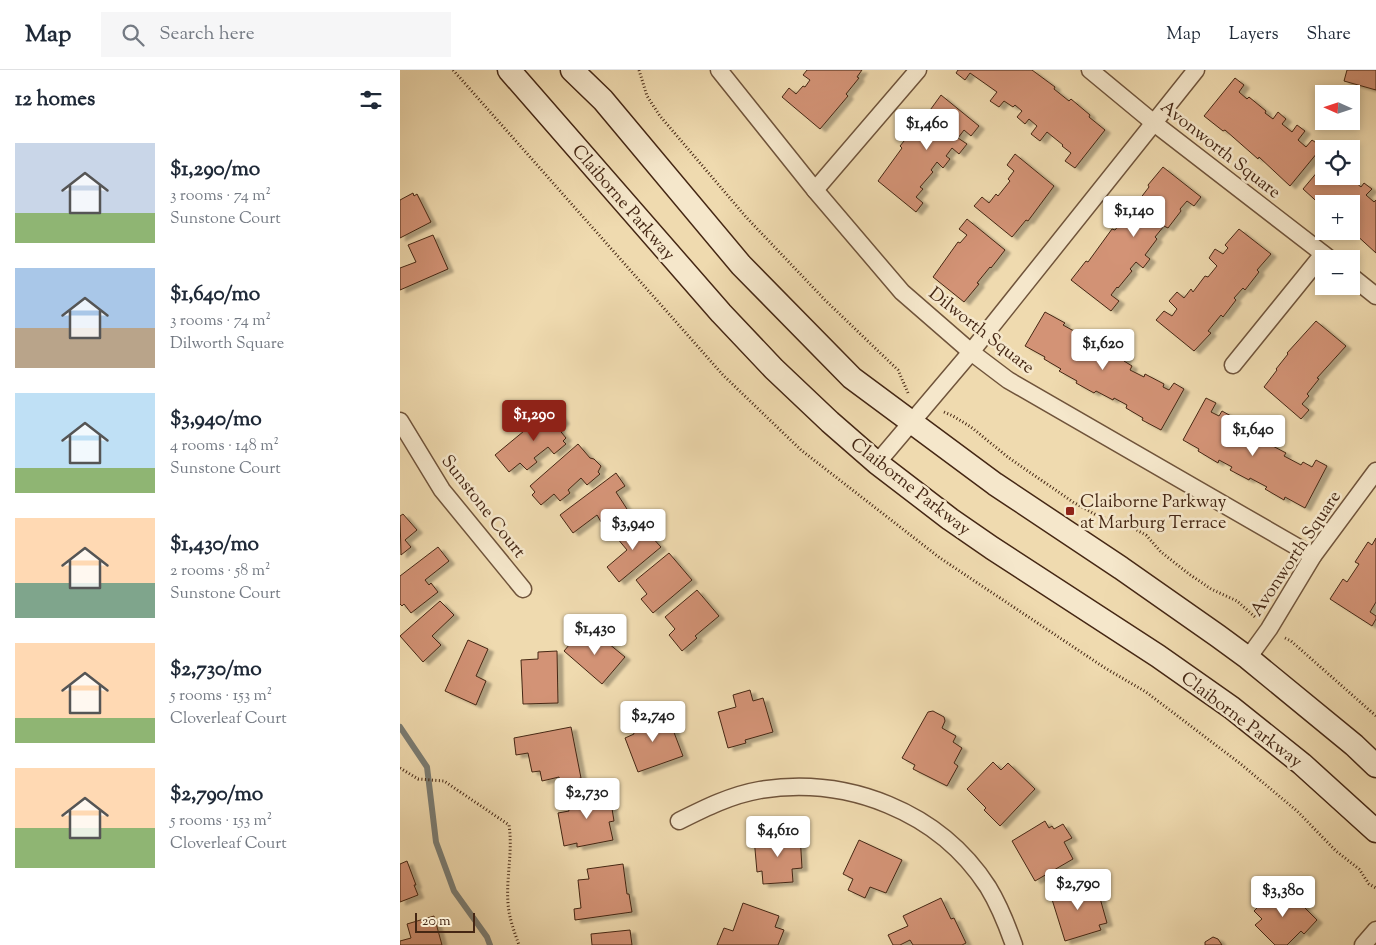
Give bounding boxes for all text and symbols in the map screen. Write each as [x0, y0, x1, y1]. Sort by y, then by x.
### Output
search box [101, 12, 451, 57]
text: Map [25, 18, 71, 52]
icon: search [119, 21, 147, 49]
text: Search here [159, 21, 255, 48]
text: Map [1166, 22, 1201, 48]
text: Layers [1229, 22, 1279, 48]
text: Share [1307, 22, 1351, 48]
text: 12 homes [15, 85, 95, 115]
north arrow [1315, 85, 1360, 130]
map controls [1315, 85, 1360, 295]
icon: filters [357, 86, 385, 114]
street label: Avonworth Square [1154, 95, 1286, 206]
pin: $1,460 [886, 108, 968, 151]
text: $1,460 [906, 113, 948, 136]
street label: Claiborne Parkway [565, 140, 680, 267]
button: locate [1315, 140, 1360, 185]
text: $1,290/mo [170, 155, 260, 185]
icon: home [55, 163, 115, 223]
text: 3 rooms · 74 m² [170, 185, 271, 208]
button: + [1315, 195, 1360, 240]
pin: $1,140 [1093, 196, 1175, 238]
text: $1,140 [1114, 200, 1154, 223]
text: Sunstone Court [170, 208, 281, 231]
button: − [1315, 250, 1360, 295]
text: $1,640/mo [170, 280, 260, 310]
street label: Dilworth Square [922, 282, 1039, 381]
icon: home [55, 288, 115, 348]
text: 3 rooms · 74 m² [170, 310, 271, 333]
pin: $1,620 [1062, 328, 1144, 371]
text: Dilworth Square [170, 333, 284, 356]
text: $1,620 [1082, 333, 1124, 356]
pin: $1,290 [493, 400, 575, 442]
text: $1,290 [513, 404, 555, 427]
text: $3,940/mo [170, 405, 262, 435]
icon: home [55, 413, 115, 473]
pin: $1,640 [1212, 414, 1294, 457]
text: $1,640 [1232, 419, 1274, 442]
street label: Claiborne Parkway [844, 432, 975, 543]
text: 4 rooms · 148 m² [170, 435, 279, 458]
street label: Sunstone Court [434, 450, 531, 564]
text: Sunstone Court [170, 458, 281, 481]
street label: Avonworth Square [1245, 486, 1348, 622]
place label: Claiborne Parkway at Marburg Terrace [1080, 490, 1226, 537]
marker: Claiborne Parkway at Marburg Terrace [1064, 505, 1076, 517]
pin: $3,940 [592, 508, 674, 551]
text: $3,940 [612, 513, 654, 536]
text: $1,430/mo [170, 530, 259, 560]
icon: home [55, 538, 115, 598]
text: 2 rooms · 58 m² [170, 560, 270, 583]
text: Sunstone Court [170, 583, 281, 606]
pin: $1,430 [554, 614, 636, 656]
text: $1,430 [575, 618, 615, 641]
text: $2,730/mo [170, 655, 262, 685]
icon: home [55, 663, 115, 723]
street label: Claiborne Parkway [1174, 666, 1307, 775]
text: 5 rooms · 153 m² [170, 685, 272, 708]
pin: $2,740 [612, 700, 694, 743]
text: $2,740 [631, 705, 675, 728]
text: Cloverleaf Court [170, 708, 287, 731]
pin: $2,730 [546, 778, 628, 820]
text: $2,790/mo [170, 780, 263, 810]
text: $2,730 [566, 782, 608, 805]
icon: home [55, 788, 115, 848]
text: 5 rooms · 153 m² [170, 810, 272, 833]
pin: $4,610 [737, 816, 819, 858]
text: $4,610 [757, 820, 799, 843]
text: Cloverleaf Court [170, 833, 287, 856]
pin: $2,790 [1037, 868, 1119, 911]
text: $2,790 [1056, 873, 1100, 896]
pin: $3,380 [1242, 876, 1324, 918]
text: $3,380 [1262, 880, 1304, 903]
scale bar [415, 910, 475, 933]
text: 20 m [422, 912, 451, 932]

